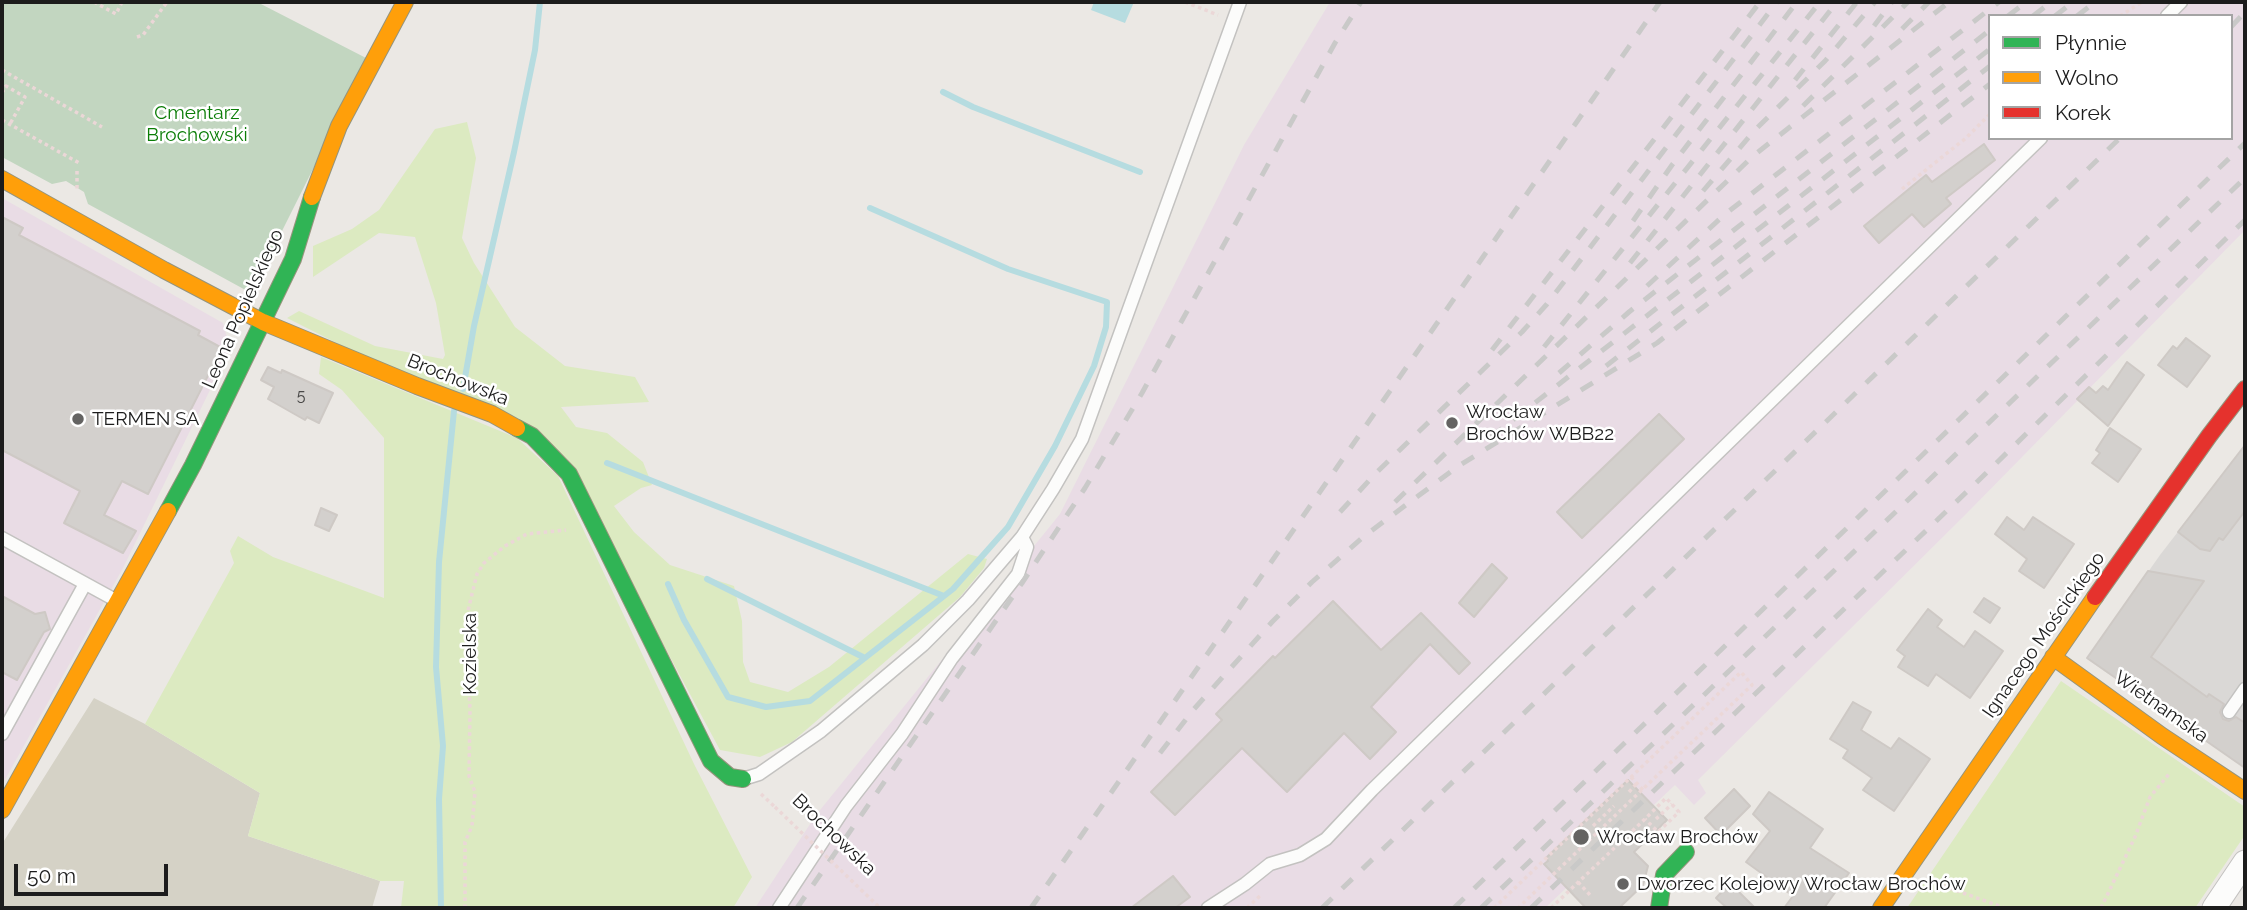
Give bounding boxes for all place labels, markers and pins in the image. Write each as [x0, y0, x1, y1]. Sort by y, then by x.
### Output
place label: Wrocław Brochów WBB22 [1466, 401, 1614, 445]
place label: TERMEN SA [92, 408, 199, 430]
marker: TERMEN SA [70, 411, 86, 427]
marker: Wrocław Brochów WBB22 [1444, 415, 1460, 431]
place label: Wrocław Brochów [1597, 826, 1758, 848]
marker: Wrocław Brochów [1571, 827, 1591, 847]
place label: Dworzec Kolejowy Wrocław Brochów [1637, 873, 1966, 895]
marker: Dworzec Kolejowy Wrocław Brochów [1615, 876, 1631, 892]

